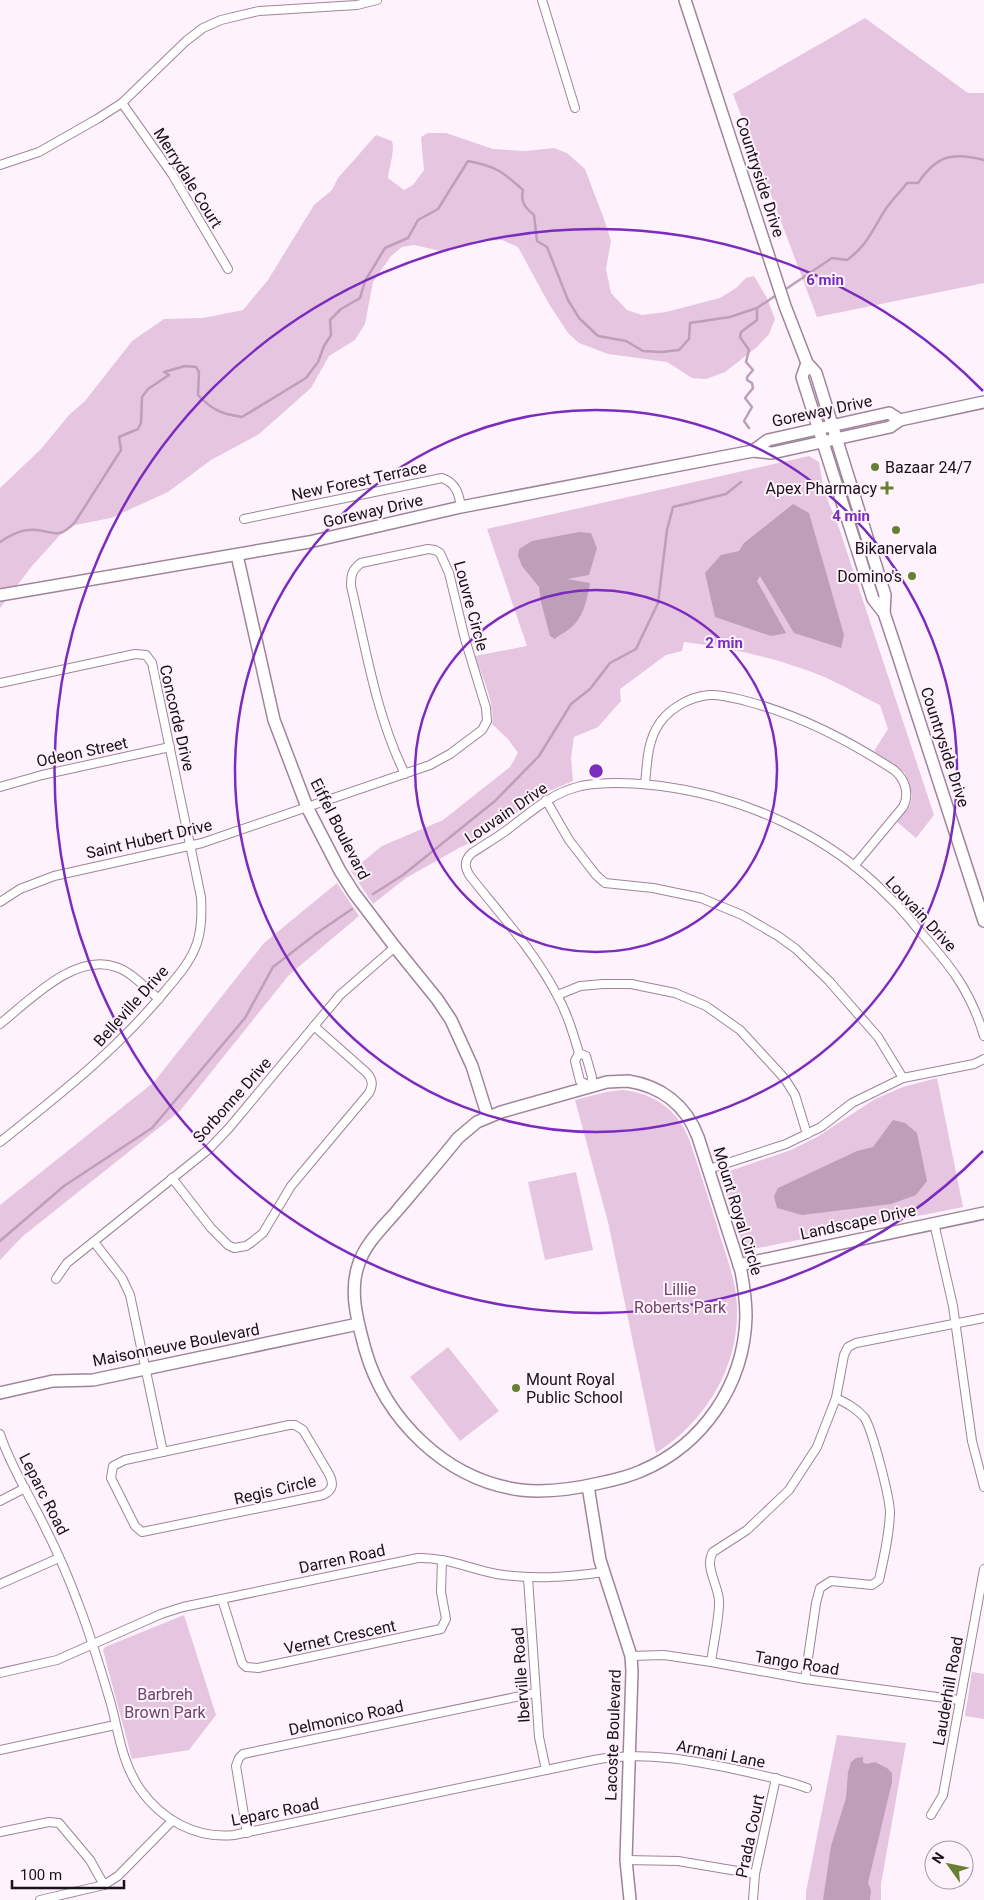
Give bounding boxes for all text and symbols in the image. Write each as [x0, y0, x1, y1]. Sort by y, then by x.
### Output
street label: Countryside Drive [732, 115, 788, 239]
street label: Merrydale Court [150, 124, 226, 232]
text: 6 min [806, 271, 844, 289]
street label: Goreway Drive [770, 391, 874, 431]
street label: New Forest Terrace [290, 457, 428, 505]
place label: Bazaar 24/7 [885, 458, 972, 477]
marker: Bazaar 24/7 [869, 461, 881, 473]
place label: Apex Pharmacy [765, 479, 877, 498]
marker: Apex Pharmacy [881, 482, 893, 494]
street label: Goreway Drive [321, 490, 425, 532]
text: 4 min [832, 507, 870, 525]
marker: Bikanervala [890, 524, 902, 536]
place label: Bikanervala [855, 539, 937, 558]
street label: Louvre Circle [450, 559, 492, 653]
place label: Domino's [837, 567, 902, 586]
marker: Domino's [906, 570, 918, 582]
text: 2 min [705, 634, 743, 652]
street label: Concorde Drive [156, 663, 198, 773]
street label: Countryside Drive [917, 685, 973, 809]
street label: Odeon Street [35, 733, 129, 771]
centre of rings [587, 762, 605, 780]
street label: Eiffel Boulevard [306, 775, 374, 883]
street label: Louvain Drive [461, 778, 551, 848]
street label: Saint Hubert Drive [84, 815, 214, 863]
street label: Louvain Drive [881, 873, 961, 955]
street label: Belleville Drive [90, 962, 172, 1050]
street label: Sorbonne Drive [189, 1053, 275, 1147]
street label: Mount Royal Circle [709, 1145, 767, 1277]
street label: Landscape Drive [798, 1200, 918, 1244]
park label: Lillie Roberts Park [634, 1280, 727, 1317]
street label: Maisonneuve Boulevard [91, 1319, 261, 1371]
place label: Mount Royal Public School [526, 1370, 623, 1407]
marker: Mount Royal Public School [510, 1382, 522, 1394]
street label: Leparc Road [15, 1450, 73, 1538]
street label: Regis Circle [232, 1471, 318, 1509]
street label: Darren Road [297, 1541, 387, 1577]
street label: Vernet Crescent [282, 1616, 398, 1658]
street label: Iberville Road [508, 1626, 534, 1724]
street label: Lauderhill Road [929, 1635, 967, 1747]
street label: Tango Road [754, 1647, 840, 1679]
street label: Lacoste Boulevard [601, 1669, 625, 1801]
park label: Barbreh Brown Park [124, 1685, 207, 1722]
street label: Delmonico Road [287, 1697, 405, 1739]
street label: Armani Lane [675, 1736, 767, 1772]
street label: Prada Court [732, 1792, 768, 1880]
street label: Leparc Road [229, 1794, 321, 1830]
north arrow [924, 1840, 974, 1890]
text: N [929, 1849, 948, 1866]
scale bar [12, 1858, 125, 1890]
text: 100 m [20, 1866, 62, 1884]

